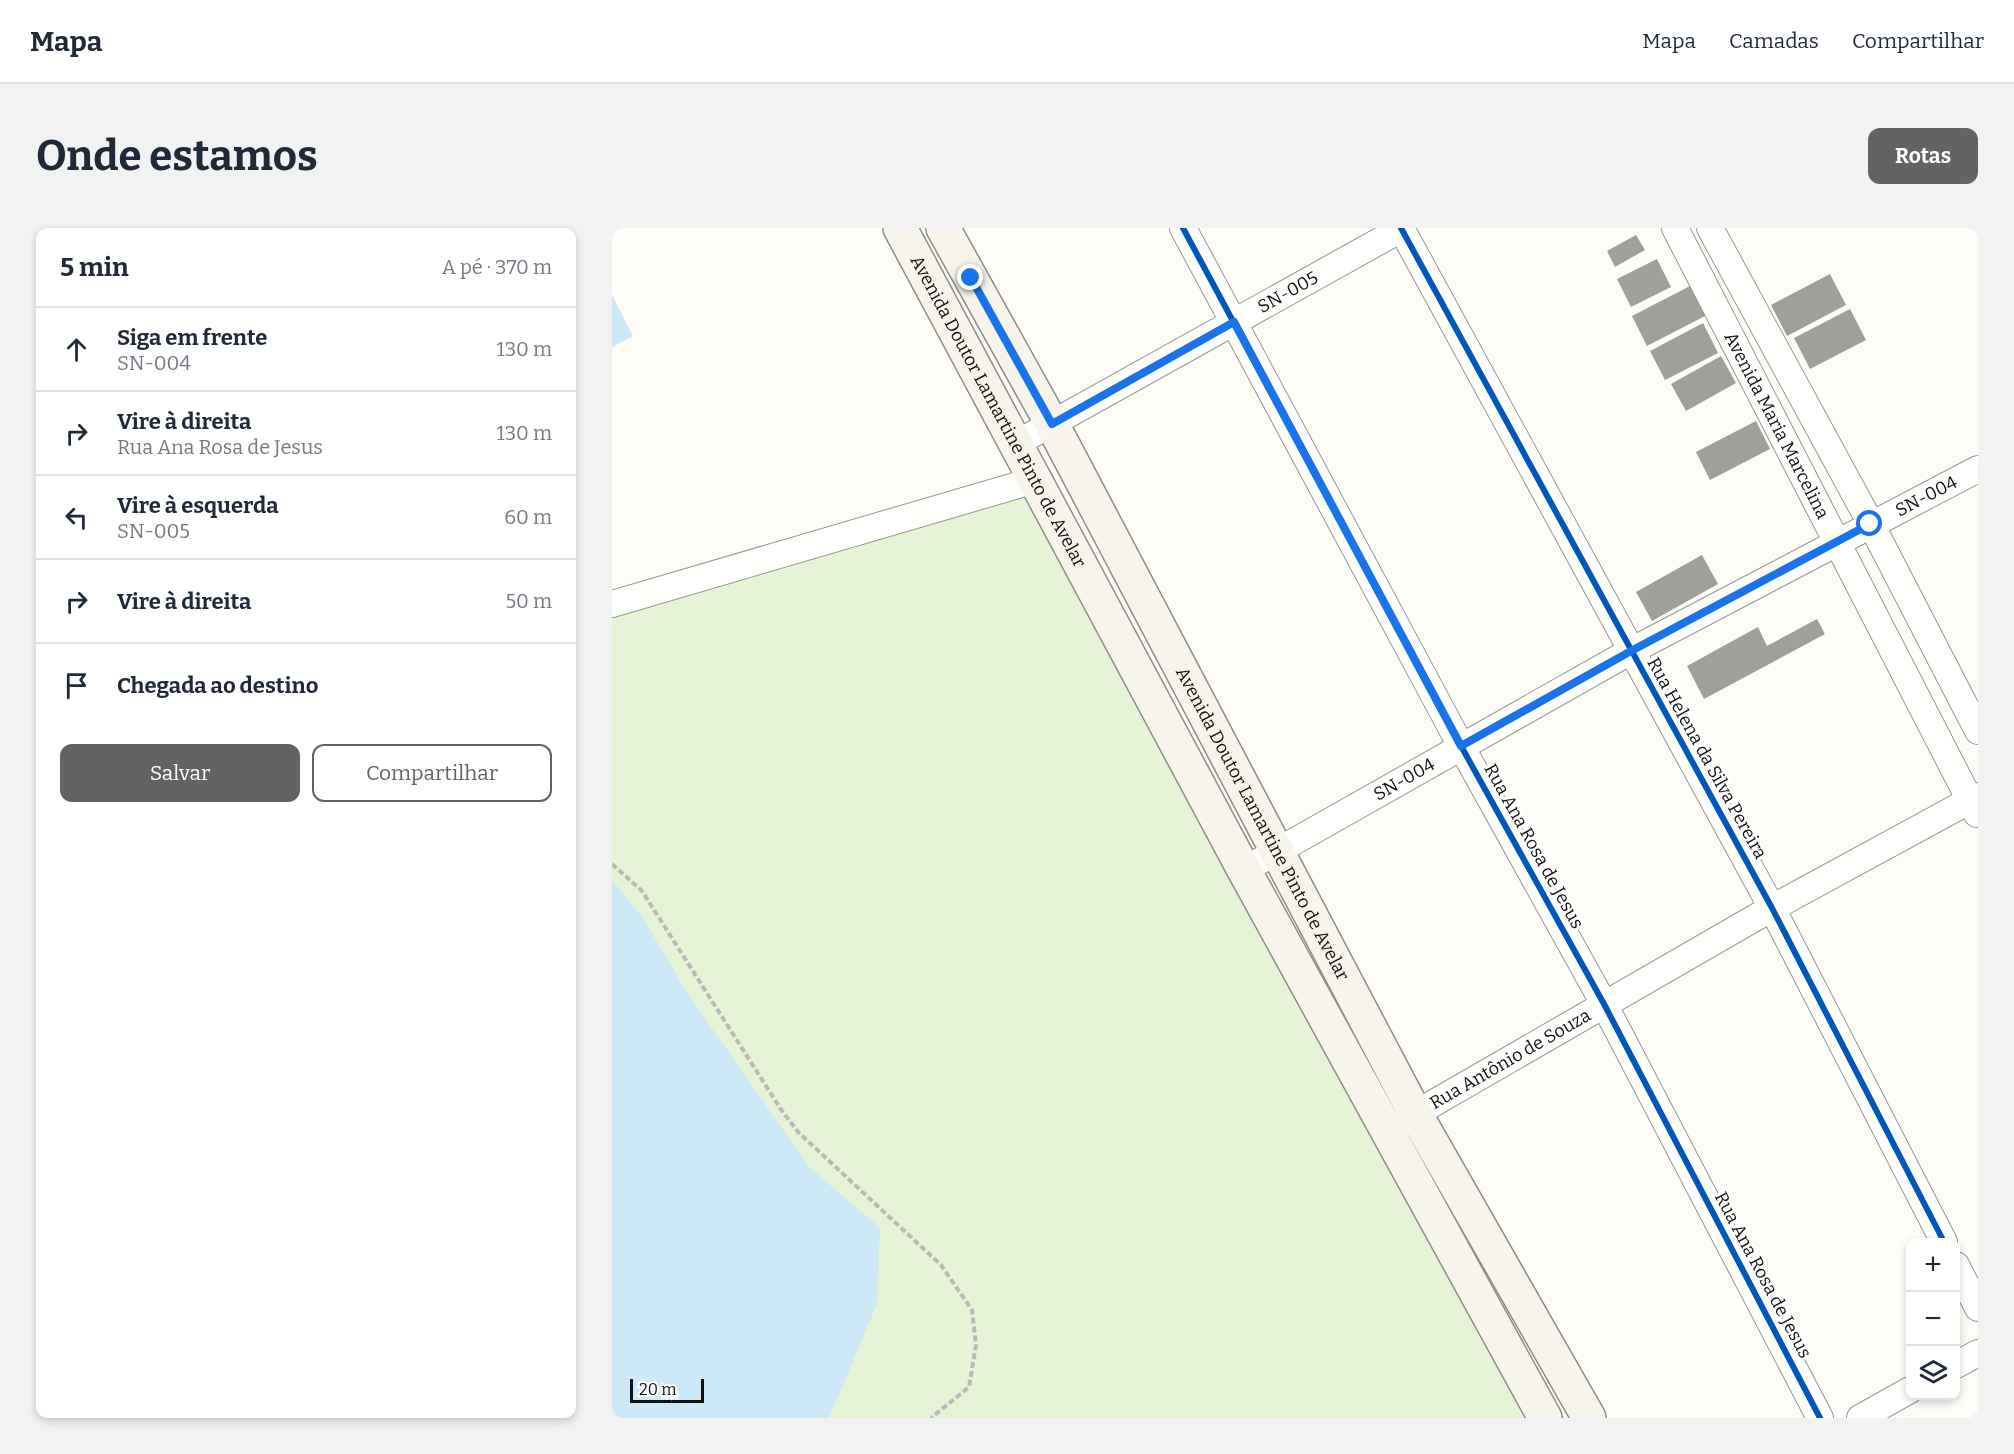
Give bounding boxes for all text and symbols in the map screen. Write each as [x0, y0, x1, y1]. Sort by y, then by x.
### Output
text: Mapa [30, 25, 103, 58]
text: Mapa [1642, 28, 1696, 54]
text: Camadas [1729, 28, 1819, 54]
text: Compartilhar [1852, 28, 1984, 54]
button: Rotas [1868, 128, 1978, 184]
text: Onde estamos [36, 131, 318, 181]
street label: Avenida Doutor Lamartine Pinto de Avelar [906, 251, 1091, 571]
text: 5 min [60, 252, 129, 283]
text: A pé · 370 m [442, 255, 552, 279]
route end [957, 264, 983, 290]
street label: SN-005 [1254, 267, 1322, 318]
text: Siga em frente [117, 324, 267, 351]
street label: Avenida Maria Marcelina [1719, 328, 1834, 523]
icon: ahead [60, 333, 93, 366]
text: 130 m [497, 337, 552, 361]
text: SN-004 [117, 351, 191, 375]
text: Vire à direita [117, 408, 251, 435]
icon: right [60, 417, 93, 450]
text: 130 m [497, 421, 552, 445]
text: Rua Ana Rosa de Jesus [117, 435, 323, 459]
street label: SN-004 [1892, 471, 1961, 521]
text: Vire à esquerda [117, 492, 278, 519]
icon: left [60, 501, 93, 534]
text: 60 m [504, 505, 552, 529]
route start [1856, 510, 1882, 536]
text: SN-005 [117, 519, 190, 543]
icon: right [60, 585, 93, 618]
text: Vire à direita [117, 588, 251, 615]
text: 50 m [505, 589, 552, 613]
street label: Rua Helena da Silva Pereira [1642, 653, 1772, 863]
street label: Avenida Doutor Lamartine Pinto de Avelar [1171, 663, 1354, 984]
icon: arrive [60, 669, 93, 702]
text: Chegada ao destino [117, 672, 318, 699]
button: Salvar [60, 744, 300, 802]
button: Compartilhar [312, 744, 552, 802]
street label: SN-004 [1370, 753, 1439, 805]
street label: Rua Ana Rosa de Jesus [1479, 760, 1589, 932]
street label: Rua Antônio de Souza [1426, 1004, 1595, 1114]
street label: Rua Ana Rosa de Jesus [1710, 1188, 1816, 1362]
map controls [1906, 1238, 1960, 1400]
button: + [1906, 1238, 1960, 1292]
button: − [1906, 1292, 1960, 1346]
button: layers [1906, 1346, 1960, 1400]
scale bar [630, 1376, 704, 1404]
text: 20 m [639, 1380, 676, 1399]

